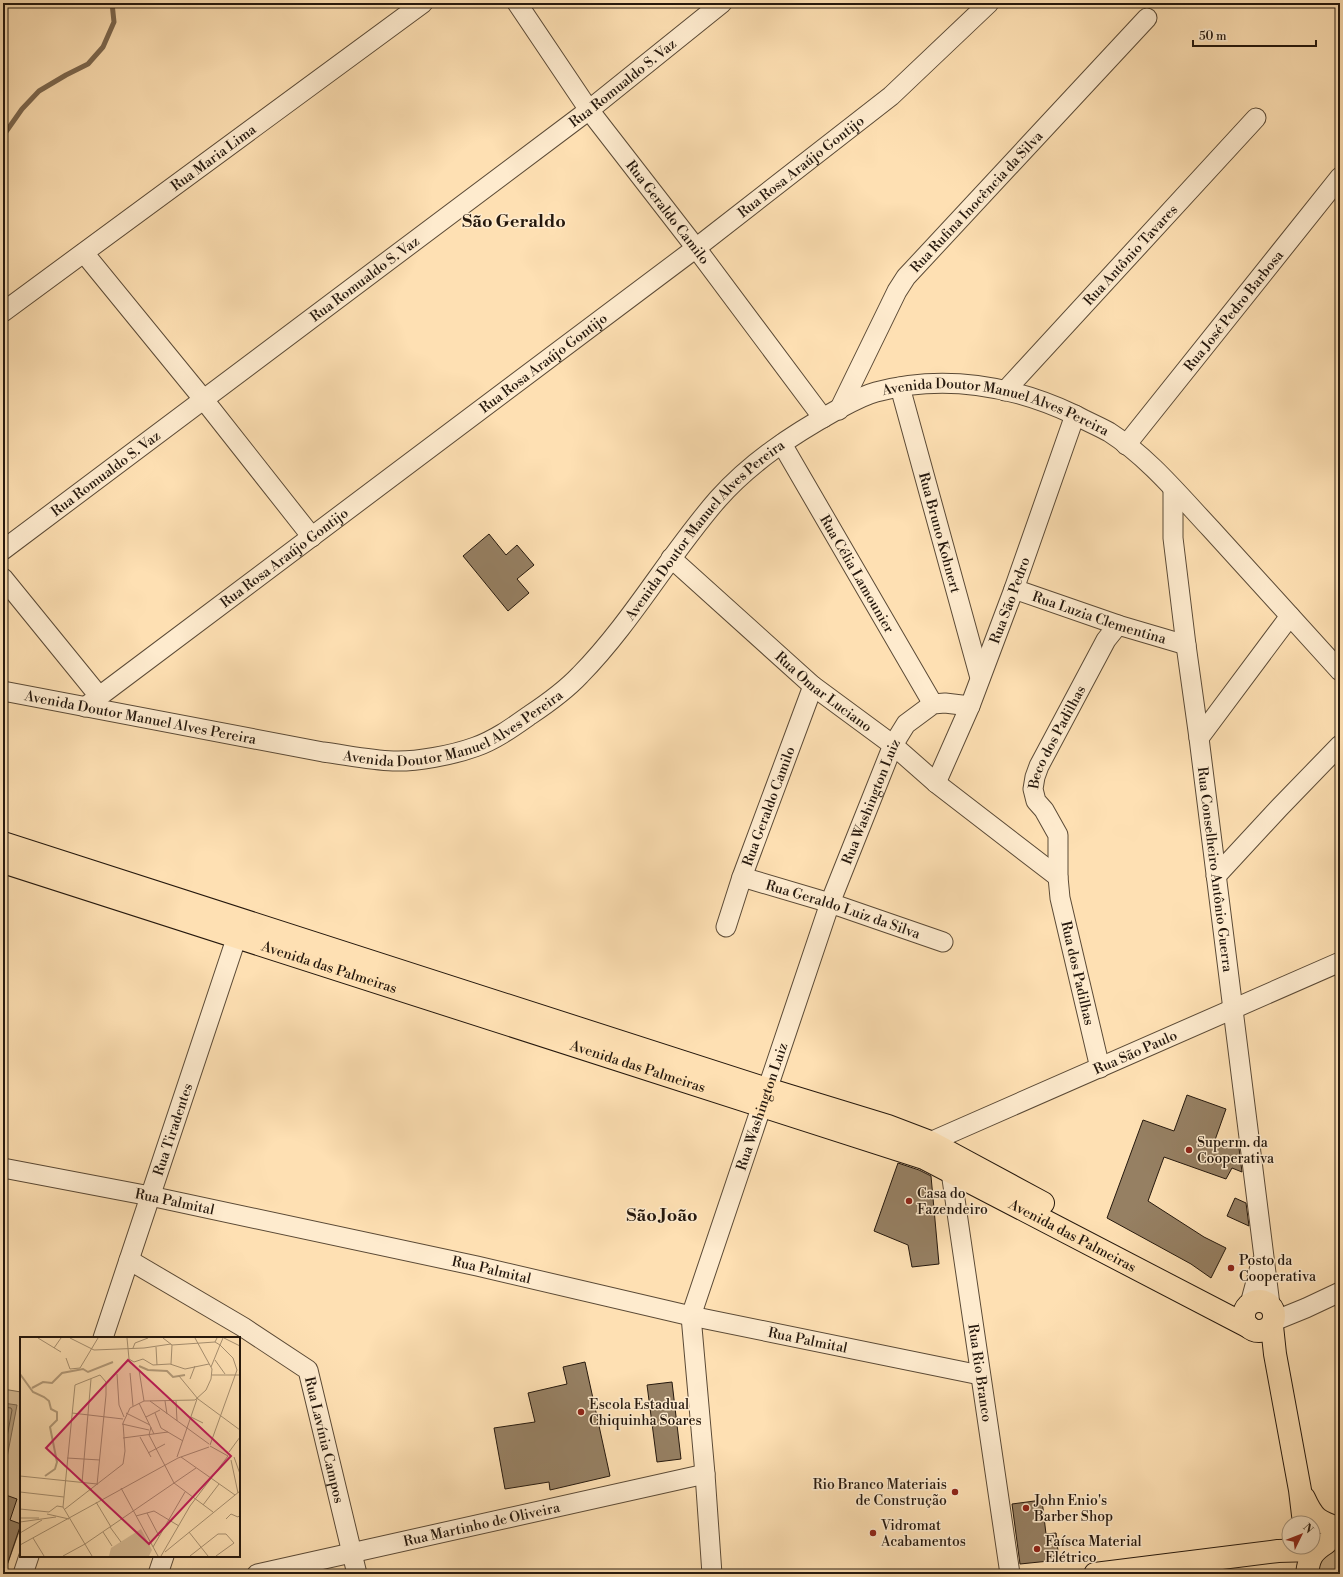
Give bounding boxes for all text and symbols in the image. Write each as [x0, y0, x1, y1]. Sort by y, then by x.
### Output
scale bar [1193, 22, 1316, 48]
text: 50 m [1199, 29, 1227, 44]
street label: Rua Romualdo S. Vaz [566, 35, 681, 132]
street label: Rua Rosa Araújo Gontijo [734, 112, 868, 222]
street label: Rua Maria Lima [168, 120, 261, 195]
street label: Rua Rufina Inocência da Silva [907, 127, 1048, 277]
street label: Rua Geraldo Camilo [621, 157, 713, 268]
street label: Rua Antônio Tavares [1080, 201, 1182, 310]
district label: São Geraldo [462, 210, 566, 233]
street label: Rua Romualdo S. Vaz [307, 232, 424, 326]
street label: Rua José Pedro Barbosa [1180, 246, 1288, 375]
street label: Rua Rosa Araújo Gontijo [476, 310, 611, 418]
street label: Avenida Doutor Manuel Alves Pereira [879, 375, 1113, 441]
street label: Rua Romualdo S. Vaz [48, 427, 165, 521]
street label: Avenida Doutor Manuel Alves Pereira [621, 436, 789, 625]
street label: Rua Bruno Kohnert [914, 471, 964, 595]
street label: Rua Rosa Araújo Gontijo [217, 504, 352, 612]
street label: Rua Célia Lamounier [815, 512, 898, 637]
street label: Rua São Pedro [986, 555, 1035, 647]
street label: Rua Luzia Clementina [1030, 588, 1169, 649]
street label: Rua Omar Luciano [771, 648, 875, 737]
street label: Beco dos Padilhas [1025, 683, 1090, 791]
street label: Avenida Doutor Manuel Alves Pereira [341, 686, 568, 771]
street label: Avenida Doutor Manuel Alves Pereira [22, 687, 258, 749]
street label: Rua Washington Luiz [838, 735, 905, 867]
street label: Rua Geraldo Camilo [739, 744, 800, 869]
street label: Rua Conselheiro Antônio Guerra [1193, 766, 1236, 974]
street label: Rua Geraldo Luiz da Silva [763, 876, 923, 944]
street label: Rua dos Padilhas [1056, 919, 1098, 1027]
street label: Avenida das Palmeiras [258, 937, 399, 998]
street label: Rua São Paulo [1091, 1027, 1180, 1079]
street label: Avenida das Palmeiras [567, 1037, 708, 1097]
street label: Rua Washington Luiz [733, 1040, 792, 1173]
street label: Rua Tiradentes [150, 1081, 197, 1178]
place label: Superm. da Cooperativa [1197, 1134, 1275, 1168]
marker: Superm. da Cooperativa [1184, 1145, 1194, 1155]
street label: Rua Palmital [133, 1185, 216, 1220]
place label: Casa do Fazendeiro [917, 1185, 988, 1219]
street label: Avenida das Palmeiras [1005, 1195, 1139, 1277]
marker: Casa do Fazendeiro [904, 1196, 914, 1206]
district label: São João [626, 1204, 698, 1227]
place label: Posto da Cooperativa [1239, 1252, 1317, 1286]
street label: Rua Palmital [450, 1253, 533, 1288]
marker: Posto da Cooperativa [1226, 1263, 1236, 1273]
street label: Rua Rio Branco [963, 1323, 996, 1423]
street label: Rua Palmital [766, 1324, 849, 1358]
inset map [20, 1337, 240, 1557]
street label: Rua Lavínia Campos [300, 1375, 348, 1505]
place label: Escola Estadual Chiquinha Soares [589, 1396, 702, 1430]
marker: Escola Estadual Chiquinha Soares [576, 1407, 586, 1417]
place label: Rio Branco Materiais de Construção [813, 1476, 947, 1510]
marker: Rio Branco Materiais de Construção [950, 1487, 960, 1497]
place label: John Enio's Barber Shop [1033, 1492, 1113, 1526]
street label: Rua Martinho de Oliveira [402, 1498, 563, 1551]
marker: John Enio's Barber Shop [1021, 1503, 1031, 1513]
north arrow [1281, 1515, 1321, 1555]
place label: Vidromat Acabamentos [880, 1517, 966, 1551]
text: N [1299, 1521, 1316, 1537]
marker: Vidromat Acabamentos [868, 1528, 878, 1538]
place label: Faísca Material Elétrico [1045, 1533, 1142, 1567]
marker: Faísca Material Elétrico [1032, 1544, 1042, 1554]

